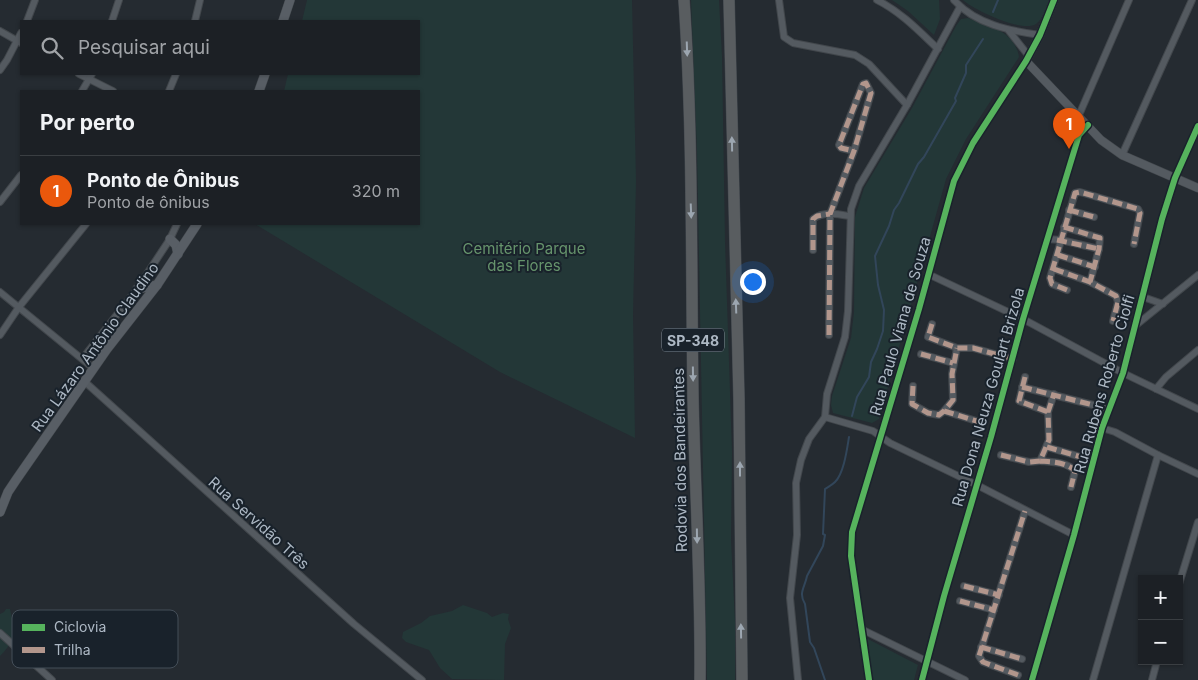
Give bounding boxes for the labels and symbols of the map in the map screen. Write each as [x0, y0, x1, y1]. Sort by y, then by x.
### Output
one-way arrow [683, 41, 691, 57]
pin: 1 [1053, 108, 1085, 149]
one-way arrow [728, 136, 736, 152]
one-way arrow [688, 203, 696, 219]
street label: Rua Paulo Viana de Souza [865, 234, 935, 418]
park label: Cemitério Parque das Flores [463, 239, 585, 275]
street label: Rua Lázaro Antônio Claudino [27, 259, 163, 435]
your location [740, 269, 766, 295]
street label: Rua Dona Neuza Goulart Brizola [948, 285, 1028, 509]
street label: Rua Rubens Roberto Ciolfi [1069, 292, 1139, 476]
one-way arrow [732, 298, 740, 314]
road number: SP-348 [662, 328, 724, 352]
one-way arrow [689, 366, 697, 382]
street label: Rodovia dos Bandeirantes [669, 368, 691, 552]
one-way arrow [736, 461, 744, 477]
street label: Rua Servidão Três [205, 473, 313, 573]
one-way arrow [693, 528, 701, 544]
legend [12, 610, 178, 668]
text: Ciclovia [54, 618, 106, 635]
one-way arrow [737, 623, 745, 639]
text: Trilha [54, 641, 91, 658]

